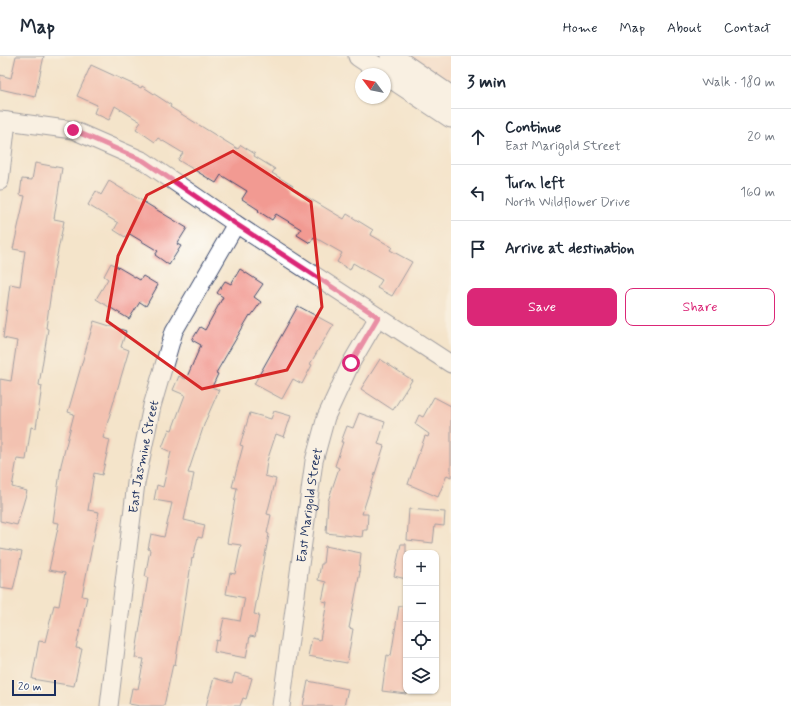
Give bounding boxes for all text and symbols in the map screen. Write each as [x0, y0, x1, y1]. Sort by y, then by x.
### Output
text: Map [20, 15, 55, 40]
text: Home [563, 19, 597, 37]
text: Map [619, 19, 645, 37]
text: About [667, 19, 702, 37]
text: Contact [724, 19, 771, 37]
north arrow [355, 68, 391, 104]
text: 3 min [467, 71, 506, 93]
text: Walk · 180 m [702, 74, 775, 91]
text: Continue [505, 118, 561, 138]
route end [64, 121, 82, 139]
icon: ahead [467, 126, 489, 148]
text: 20 m [747, 128, 775, 145]
text: East Marigold Street [505, 138, 621, 155]
text: Turn left [505, 174, 565, 194]
icon: left [467, 182, 489, 204]
text: 160 m [740, 184, 775, 201]
text: North Wildflower Drive [505, 194, 630, 211]
icon: arrive [467, 238, 489, 260]
text: Arrive at destination [505, 239, 634, 259]
button: Save [467, 288, 617, 326]
button: Share [625, 288, 775, 326]
route start [342, 354, 360, 372]
street label: East Jasmine Street [125, 398, 163, 514]
street label: East Marigold Street [293, 446, 327, 564]
map controls [403, 550, 439, 694]
button: + [403, 550, 439, 586]
button: − [403, 586, 439, 622]
button: locate [403, 622, 439, 658]
button: layers [403, 658, 439, 694]
scale bar [12, 678, 56, 697]
text: 20 m [18, 680, 41, 694]

